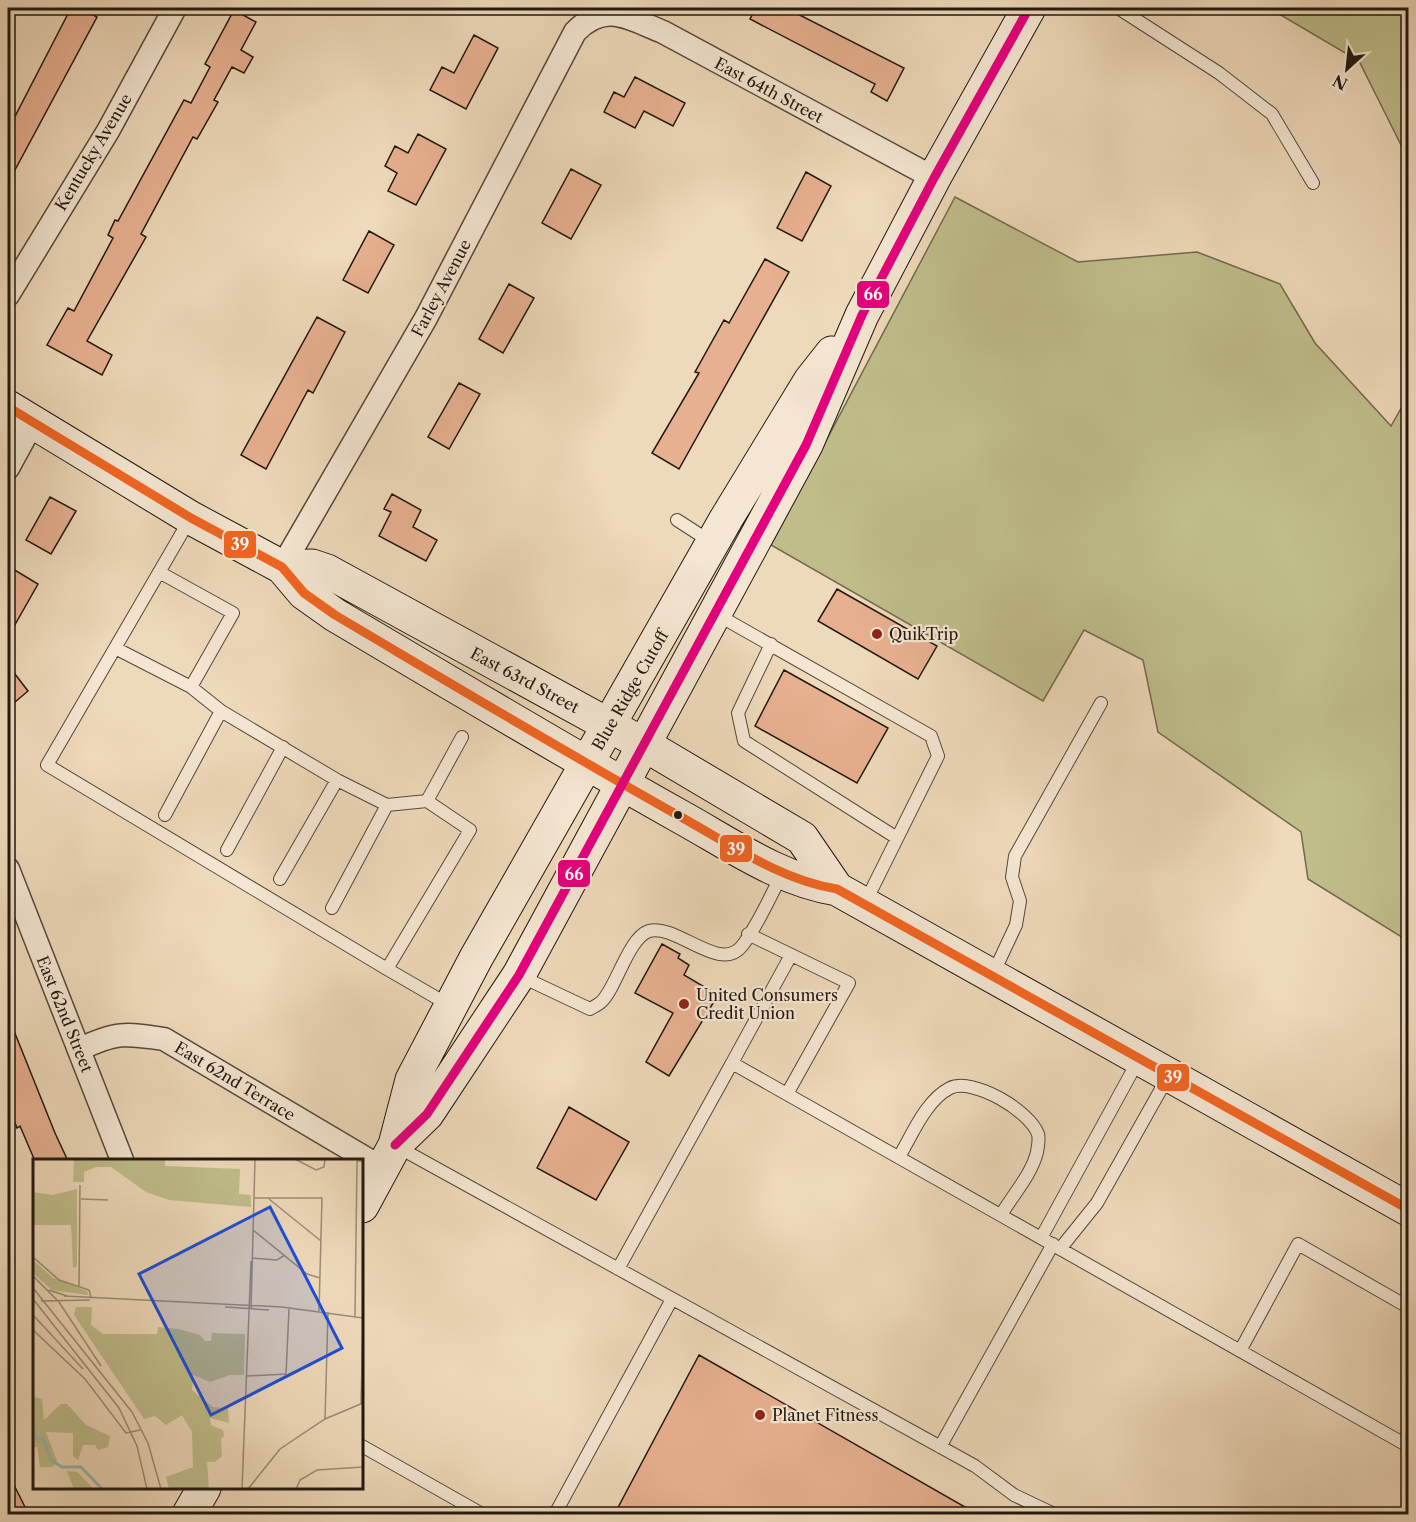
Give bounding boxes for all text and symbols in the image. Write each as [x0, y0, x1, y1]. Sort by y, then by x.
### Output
north arrow [1317, 39, 1377, 99]
street label: East 64th Street [711, 53, 827, 127]
text: N [1329, 70, 1351, 94]
street label: Kentucky Avenue [50, 90, 136, 214]
street label: Farley Avenue [407, 236, 475, 340]
line badge: 66 [856, 280, 890, 309]
text: 66 [863, 284, 883, 304]
line badge: 39 [223, 530, 257, 559]
text: 39 [231, 534, 249, 554]
place label: QuikTrip [889, 624, 958, 644]
street label: Blue Ridge Cutoff [587, 625, 674, 754]
marker: QuikTrip [870, 627, 884, 641]
street label: East 63rd Street [467, 643, 583, 717]
unlabelled marker [672, 809, 684, 821]
line badge: 39 [719, 834, 753, 863]
text: 39 [727, 839, 745, 859]
line badge: 66 [557, 859, 591, 888]
text: 66 [564, 864, 584, 884]
street label: East 62nd Street [32, 953, 98, 1076]
place label: United Consumers Credit Union [696, 985, 838, 1023]
marker: United Consumers Credit Union [677, 997, 691, 1011]
street label: East 62nd Terrace [171, 1037, 299, 1125]
line badge: 39 [1156, 1063, 1190, 1092]
text: 39 [1164, 1067, 1182, 1087]
inset map [33, 1159, 363, 1489]
place label: Planet Fitness [772, 1405, 878, 1425]
marker: Planet Fitness [753, 1408, 767, 1422]

